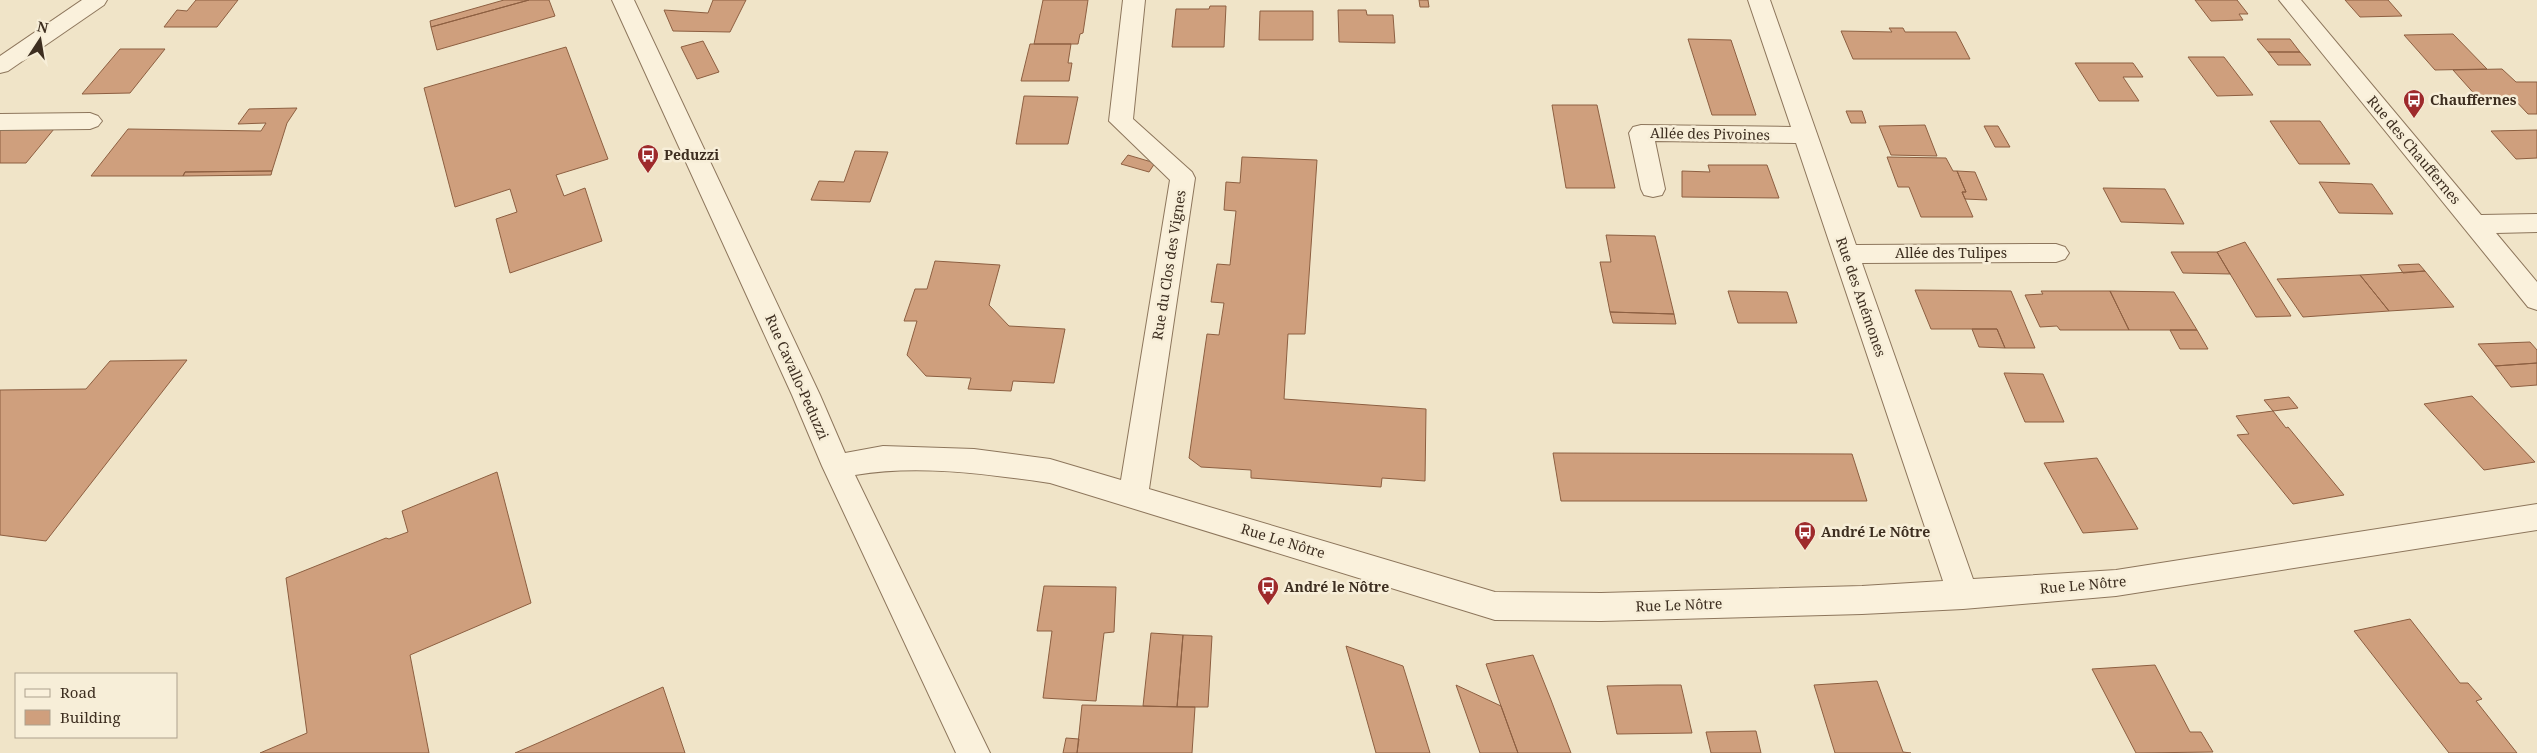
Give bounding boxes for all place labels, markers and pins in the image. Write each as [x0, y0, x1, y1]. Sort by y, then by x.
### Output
bus stop icon: Chauffernes [2402, 88, 2426, 119]
place label: Chauffernes [2430, 90, 2517, 109]
bus stop icon: Peduzzi [636, 143, 660, 174]
place label: Peduzzi [664, 145, 719, 164]
bus stop icon: André Le Nôtre [1793, 520, 1817, 551]
place label: André Le Nôtre [1821, 522, 1930, 541]
bus stop icon: André le Nôtre [1256, 575, 1280, 606]
place label: André le Nôtre [1284, 577, 1389, 596]

